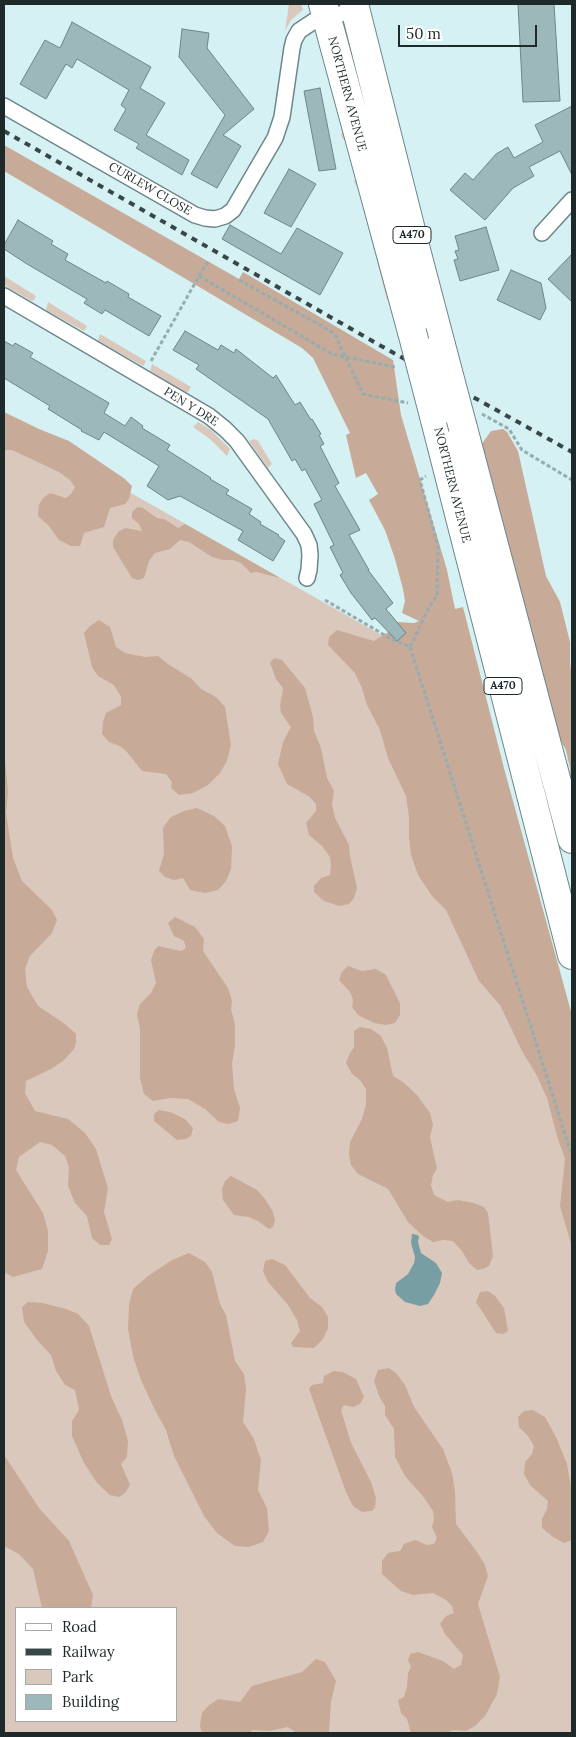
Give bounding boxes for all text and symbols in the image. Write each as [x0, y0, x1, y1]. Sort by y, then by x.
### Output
scale bar [401, 15, 540, 47]
text: 50 m [406, 24, 441, 43]
street label: NORTHERN AVENUE [325, 35, 369, 153]
street label: CURLEW CLOSE [106, 159, 194, 219]
road number: A470 [393, 226, 431, 244]
street label: PEN Y DRE [161, 385, 221, 429]
street label: NORTHERN AVENUE [431, 426, 473, 544]
road number: A470 [484, 678, 522, 694]
legend [15, 1607, 178, 1722]
text: Road [62, 1617, 97, 1636]
text: Railway [62, 1642, 115, 1661]
text: Park [62, 1667, 93, 1686]
text: Building [62, 1692, 119, 1711]

